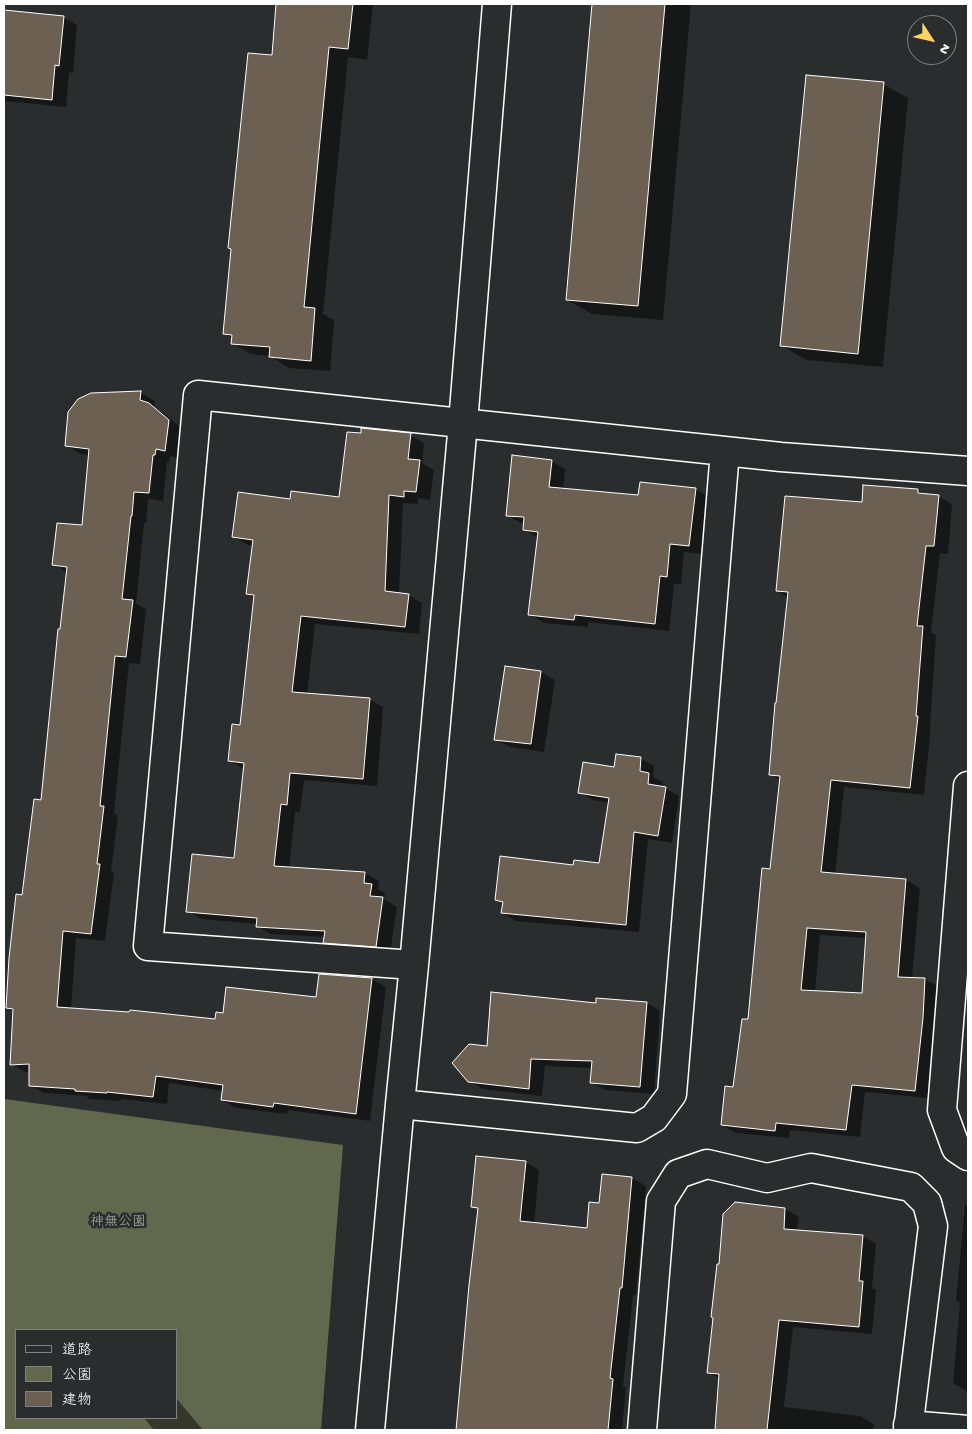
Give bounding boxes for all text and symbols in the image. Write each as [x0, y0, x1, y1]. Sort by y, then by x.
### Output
north arrow [907, 15, 957, 65]
text: N [934, 40, 953, 57]
park label: 神無公園 [90, 1215, 146, 1231]
legend [15, 1329, 178, 1419]
text: 道路 [62, 1342, 92, 1360]
text: 公園 [62, 1367, 92, 1385]
text: 建物 [62, 1392, 92, 1410]

